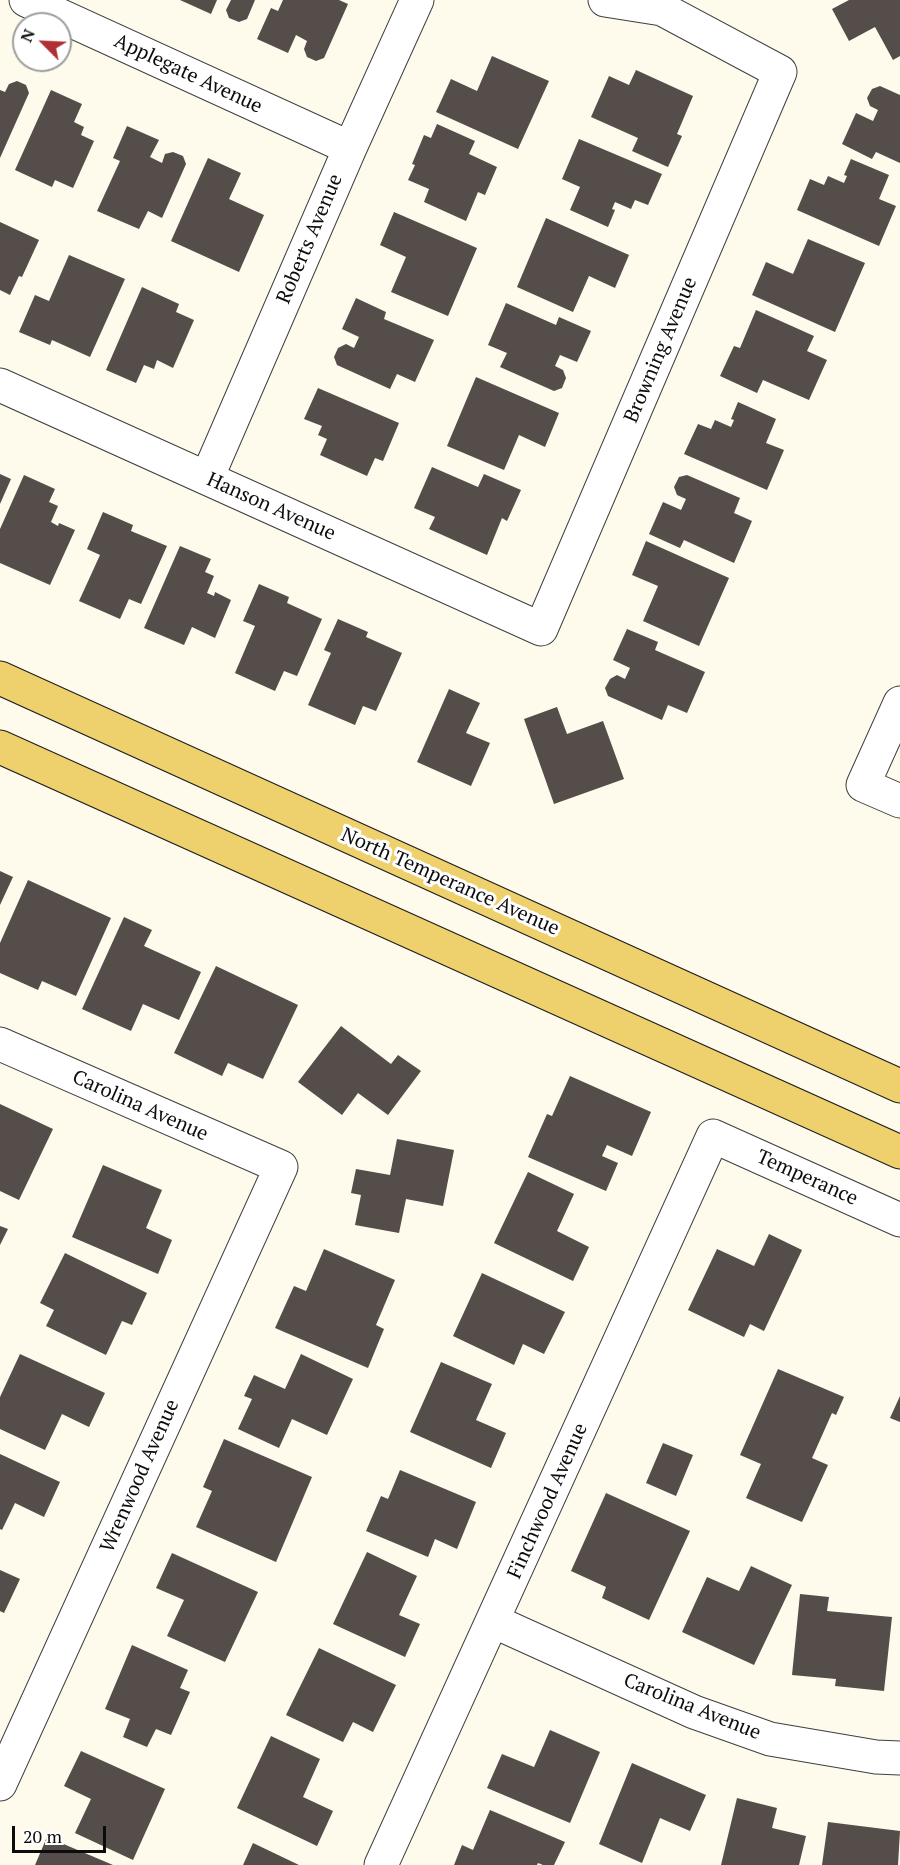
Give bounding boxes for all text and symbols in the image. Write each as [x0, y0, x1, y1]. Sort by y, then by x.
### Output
north arrow [12, 12, 72, 72]
text: N [15, 25, 40, 46]
street label: Applegate Avenue [110, 29, 266, 119]
street label: Roberts Avenue [272, 171, 348, 307]
street label: Browning Avenue [619, 274, 703, 426]
street label: Hanson Avenue [203, 468, 339, 546]
street label: North Temperance Avenue [337, 823, 563, 941]
street label: Carolina Avenue [68, 1065, 212, 1147]
street label: Temperance [753, 1145, 861, 1211]
street label: Wrenwood Avenue [96, 1396, 184, 1556]
street label: Finchwood Avenue [503, 1420, 593, 1582]
street label: Carolina Avenue [620, 1669, 764, 1745]
scale bar [15, 1814, 110, 1852]
text: 20 m [23, 1824, 62, 1848]

